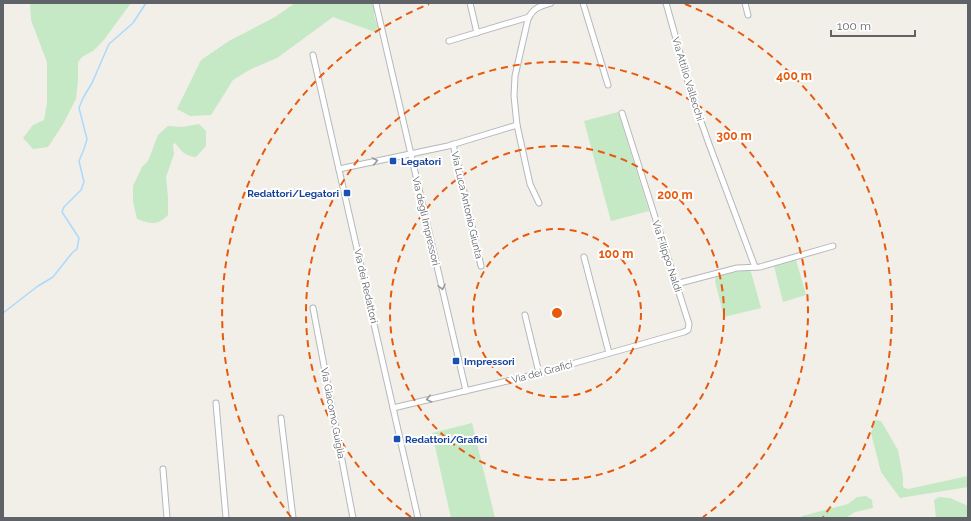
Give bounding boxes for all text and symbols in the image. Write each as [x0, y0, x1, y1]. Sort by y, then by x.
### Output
scale bar [831, 12, 915, 38]
text: 100 m [837, 19, 871, 33]
street label: Via Attilio Vallecchi [670, 36, 706, 122]
text: 400 m [776, 69, 812, 83]
text: 300 m [716, 129, 752, 143]
street label: Via Luca Antonio Giunta [449, 150, 485, 260]
marker: Legatori [388, 156, 398, 166]
place label: Legatori [401, 156, 441, 167]
one-way arrow [372, 158, 378, 166]
street label: Via degli Impressori [410, 175, 442, 267]
place label: Redattori/Legatori [247, 188, 339, 199]
marker: Redattori/Legatori [342, 188, 352, 198]
text: 200 m [657, 188, 693, 202]
street label: Via Filippo Naldi [650, 219, 684, 293]
text: 100 m [599, 247, 633, 261]
street label: Via dei Redattori [352, 248, 380, 324]
one-way arrow [437, 284, 445, 291]
centre of rings [550, 306, 564, 320]
marker: Impressori [451, 356, 461, 366]
place label: Impressori [464, 356, 515, 367]
street label: Via dei Grafici [510, 359, 574, 385]
street label: Via Giacomo Guiglia [319, 366, 347, 460]
one-way arrow [426, 395, 433, 403]
marker: Redattori/Grafici [392, 434, 402, 444]
place label: Redattori/Grafici [405, 434, 487, 445]

